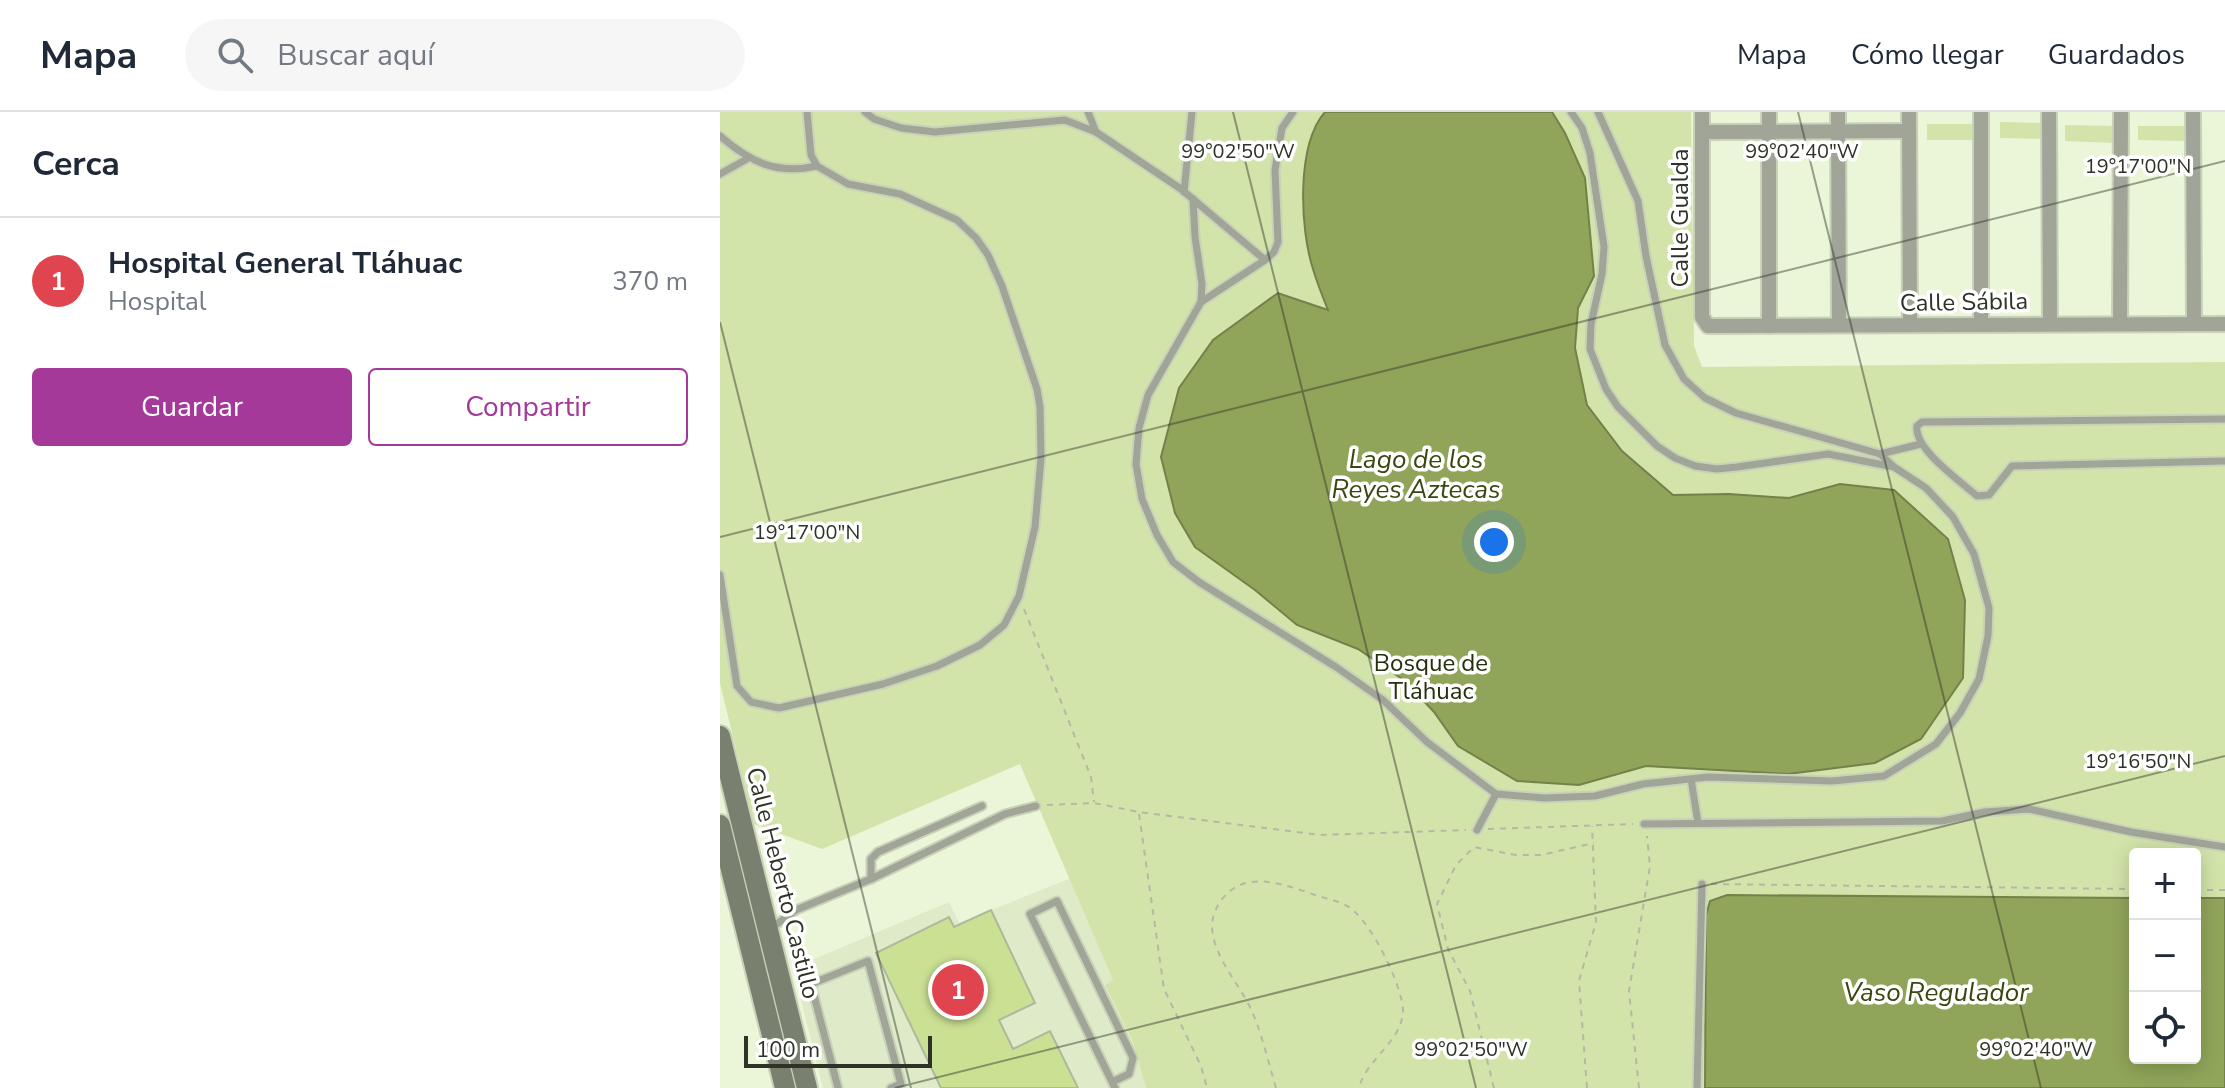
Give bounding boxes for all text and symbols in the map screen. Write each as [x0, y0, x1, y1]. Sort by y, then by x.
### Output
search box [185, 19, 745, 91]
text: Mapa [40, 30, 137, 81]
icon: search [213, 33, 257, 77]
text: Buscar aquí [277, 35, 434, 76]
text: Mapa [1737, 36, 1807, 74]
text: Cómo llegar [1851, 36, 2004, 74]
text: Guardados [2048, 36, 2185, 74]
text: 99°02'50"W [1181, 138, 1295, 165]
text: 99°02'40"W [1745, 138, 1859, 165]
text: Cerca [32, 141, 120, 187]
street label: Calle Gualda [1664, 149, 1696, 287]
text: 19°17'00"N [2085, 153, 2191, 180]
text: Hospital General Tláhuac [108, 243, 462, 284]
text: 1 [50, 264, 66, 299]
text: 370 m [612, 264, 688, 299]
text: Hospital [108, 284, 207, 319]
street label: Calle Sábila [1900, 285, 2028, 319]
button: Guardar [32, 368, 352, 446]
button: Compartir [368, 368, 688, 446]
water label: Lago de los Reyes Aztecas [1332, 442, 1500, 507]
text: 19°17'00"N [754, 519, 860, 546]
your location [1474, 522, 1514, 562]
park label: Bosque de Tláhuac [1374, 647, 1488, 707]
text: 19°16'50"N [2085, 748, 2191, 775]
street label: Calle Heberto Castillo [739, 764, 827, 1002]
map controls [2129, 848, 2201, 1064]
button: + [2129, 848, 2201, 920]
button: − [2129, 920, 2201, 992]
pin: 1 [932, 960, 984, 1020]
water label: Vaso Regulador [1844, 975, 2029, 1010]
button: locate [2129, 992, 2201, 1064]
scale bar [744, 1032, 932, 1068]
text: 100 m [756, 1035, 820, 1065]
text: 99°02'50"W [1414, 1036, 1528, 1063]
text: 99°02'40"W [1979, 1036, 2093, 1063]

